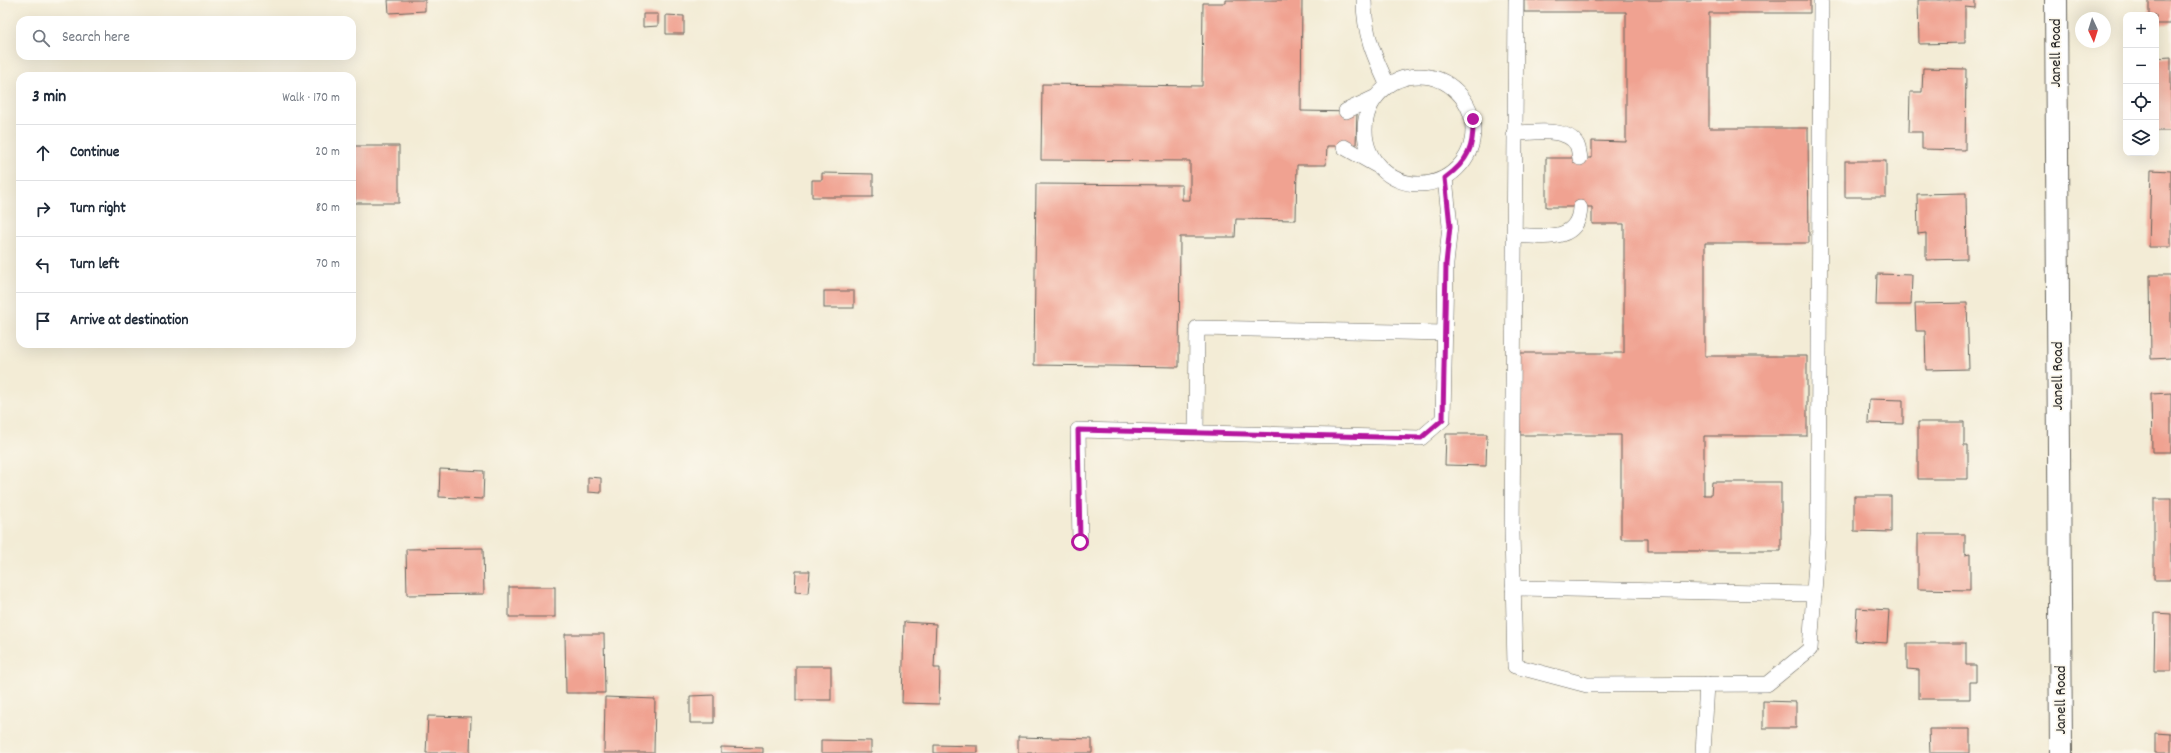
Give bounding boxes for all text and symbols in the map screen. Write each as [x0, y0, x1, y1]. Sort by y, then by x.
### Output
north arrow [2075, 12, 2111, 48]
map controls [2123, 12, 2159, 156]
button: + [2123, 12, 2159, 48]
search box [16, 16, 356, 60]
street label: Janell Road [2045, 19, 2068, 87]
icon: search [30, 27, 52, 49]
text: Search here [62, 27, 130, 49]
button: − [2123, 48, 2159, 84]
button: locate [2123, 84, 2159, 120]
text: 3 min [32, 86, 66, 110]
text: Walk · 170 m [282, 89, 340, 108]
route end [1464, 110, 1482, 128]
button: layers [2123, 120, 2159, 156]
icon: ahead [32, 142, 54, 164]
text: Continue [70, 142, 119, 164]
text: 20 m [315, 143, 340, 162]
icon: right [32, 198, 54, 220]
text: Turn right [70, 198, 126, 220]
text: 80 m [316, 199, 340, 218]
icon: left [32, 254, 54, 276]
text: Turn left [70, 254, 119, 276]
text: 70 m [316, 255, 340, 274]
icon: arrive [32, 310, 54, 332]
text: Arrive at destination [70, 310, 188, 332]
street label: Janell Road [2047, 342, 2070, 410]
route start [1071, 533, 1089, 551]
street label: Janell Road [2050, 666, 2073, 734]

